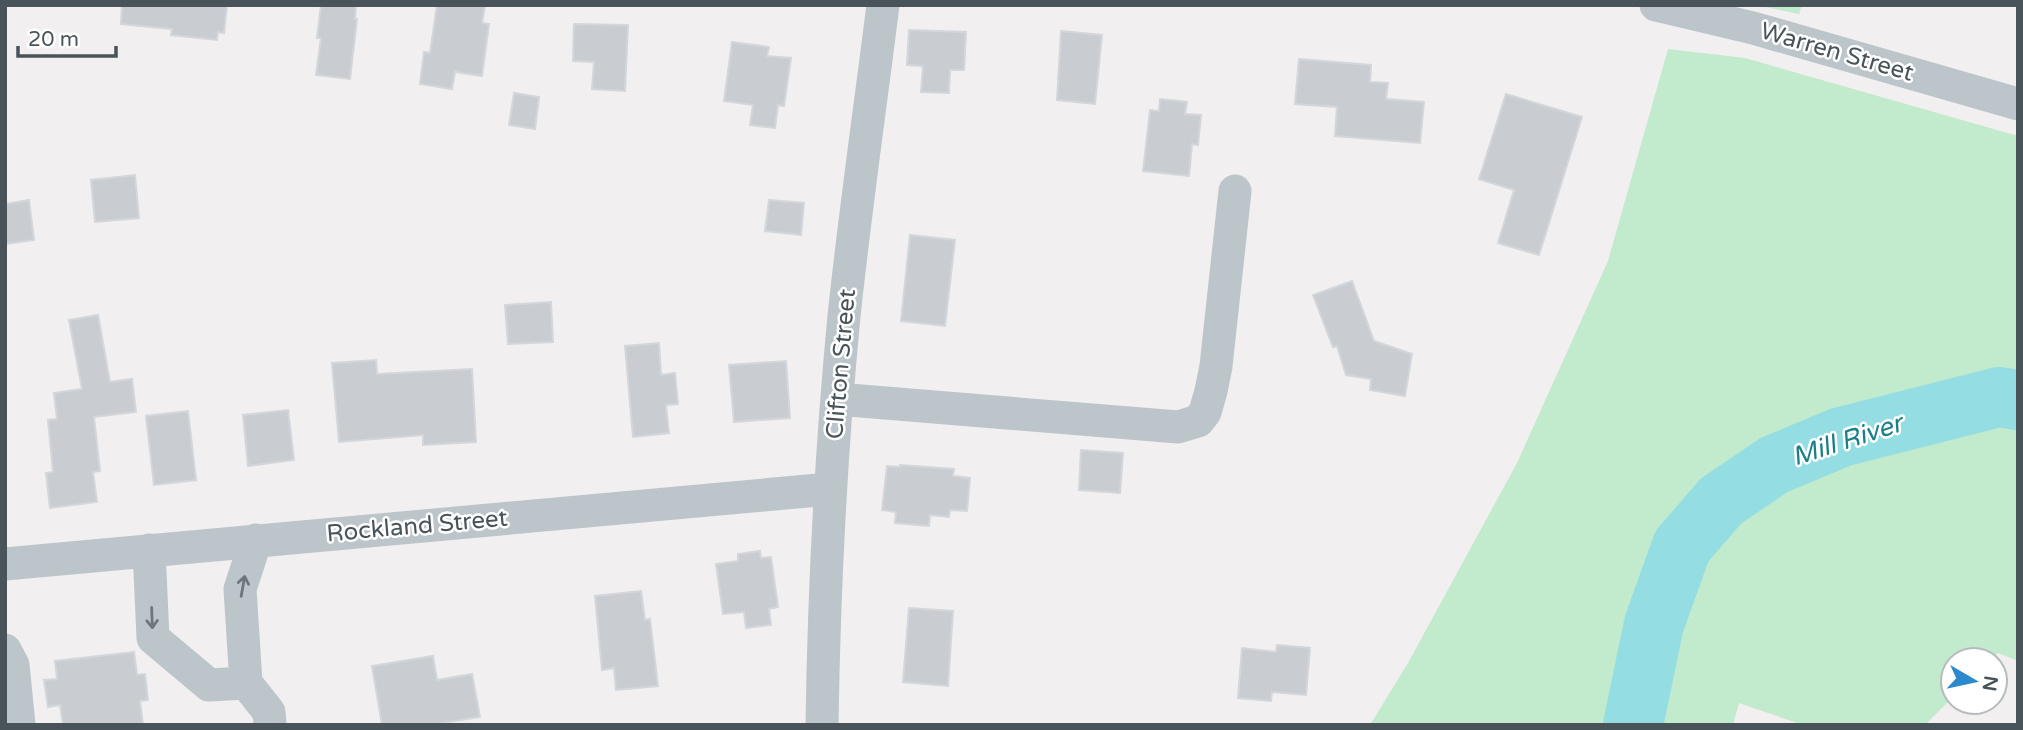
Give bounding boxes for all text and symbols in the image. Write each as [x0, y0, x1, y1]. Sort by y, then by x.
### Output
scale bar [18, 14, 116, 58]
street label: Warren Street [1757, 16, 1917, 88]
text: 20 m [28, 27, 79, 52]
street label: Clifton Street [820, 288, 862, 440]
water label: Mill River [1788, 407, 1909, 472]
street label: Rockland Street [325, 504, 509, 548]
one-way arrow [237, 575, 250, 598]
one-way arrow [146, 606, 159, 629]
north arrow [1939, 646, 2009, 716]
text: N [1978, 674, 2002, 693]

